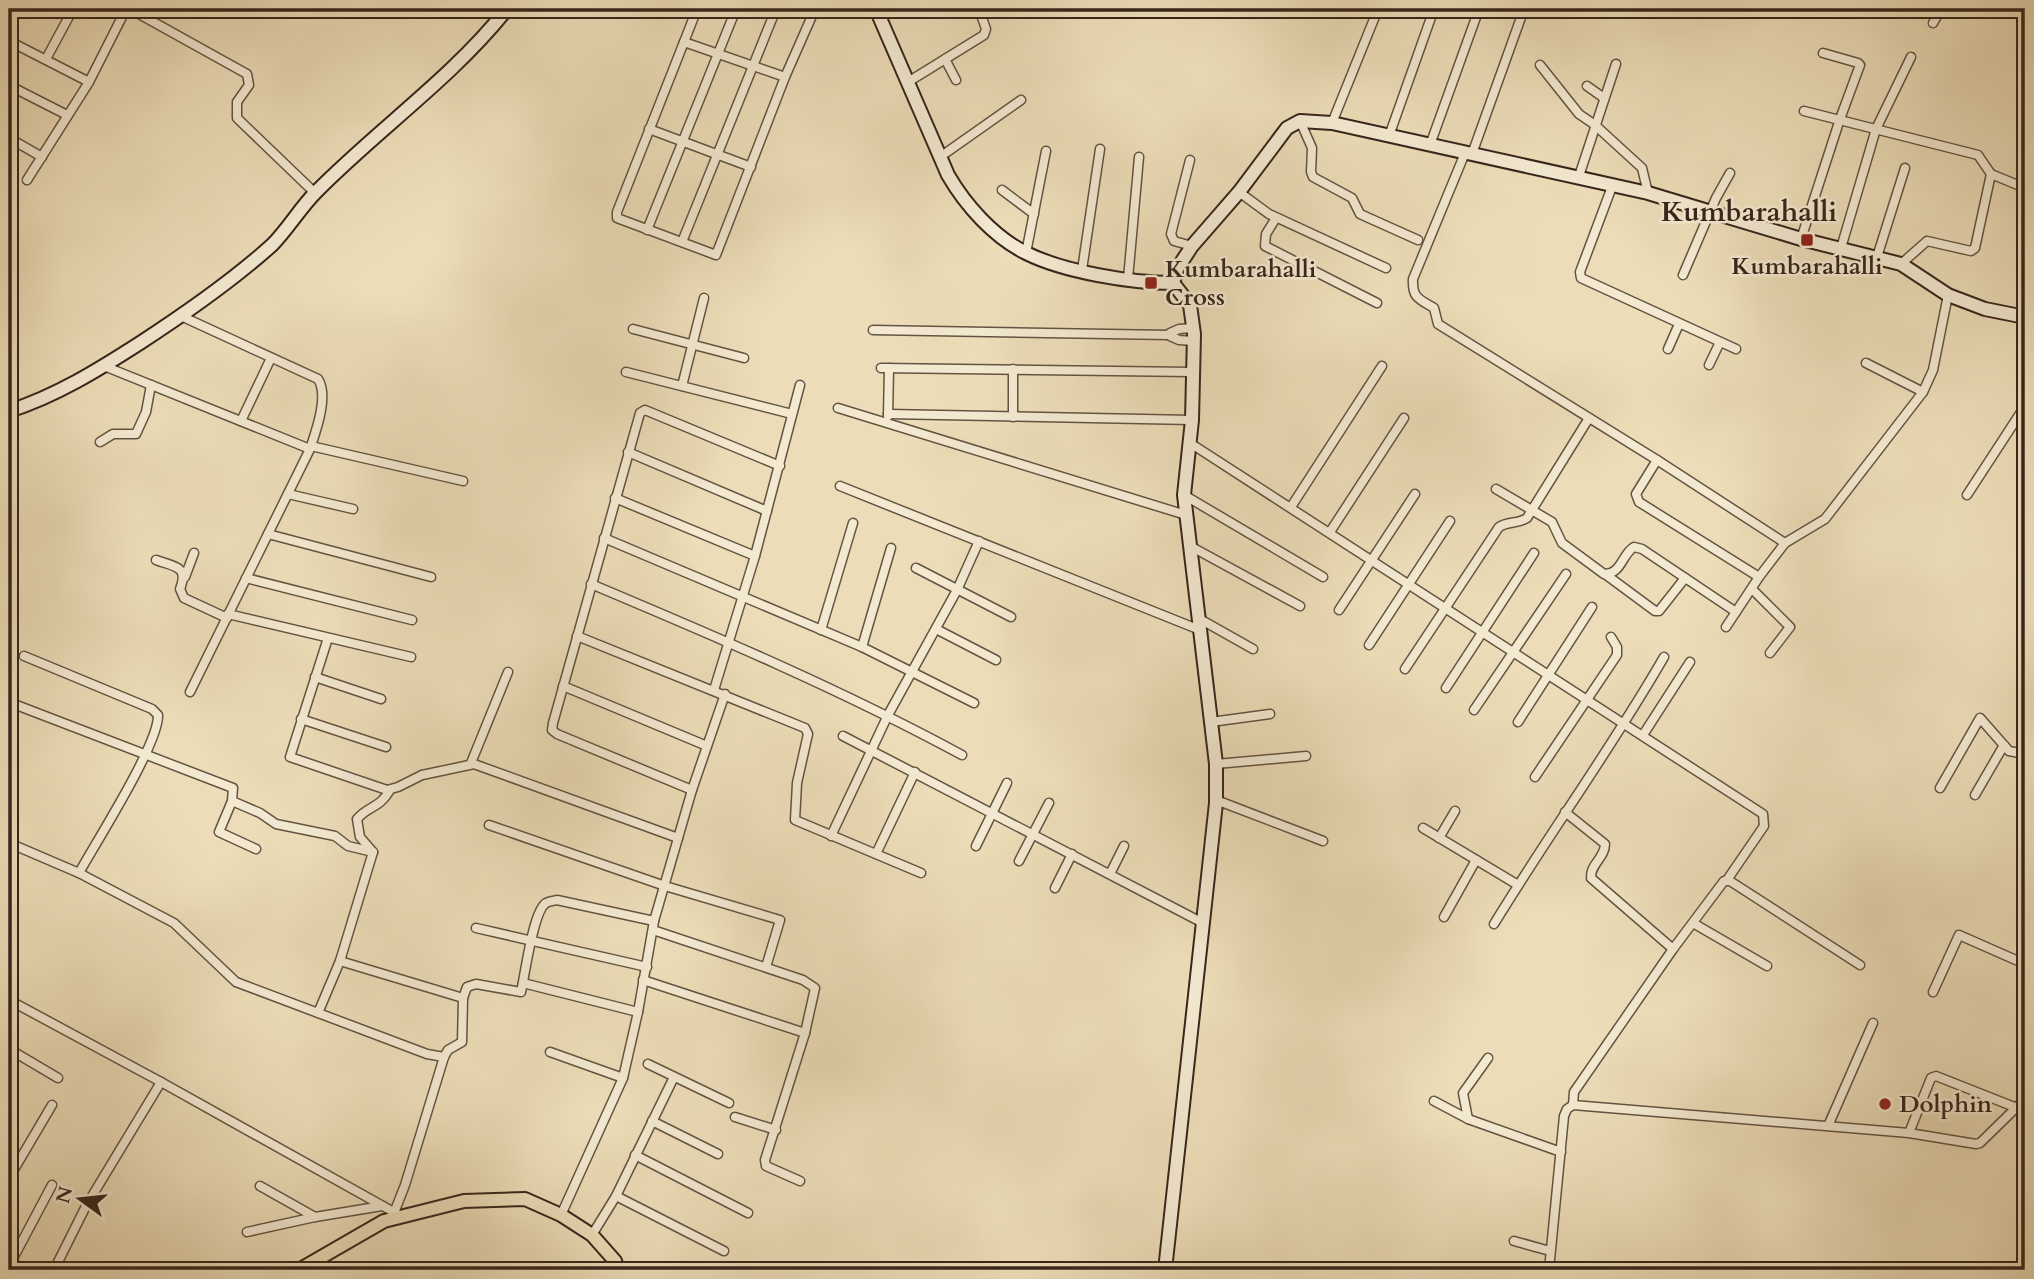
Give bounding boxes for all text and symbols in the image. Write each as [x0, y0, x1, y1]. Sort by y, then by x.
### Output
district label: Kumbarahalli [1661, 193, 1837, 231]
marker: Kumbarahalli [1799, 232, 1815, 248]
place label: Kumbarahalli [1731, 250, 1883, 283]
place label: Kumbarahalli Cross [1165, 253, 1317, 314]
marker: Kumbarahalli Cross [1143, 275, 1159, 291]
place label: Dolphin [1899, 1088, 1993, 1121]
marker: Dolphin [1877, 1096, 1893, 1112]
north arrow [46, 1164, 116, 1234]
text: N [50, 1183, 79, 1206]

